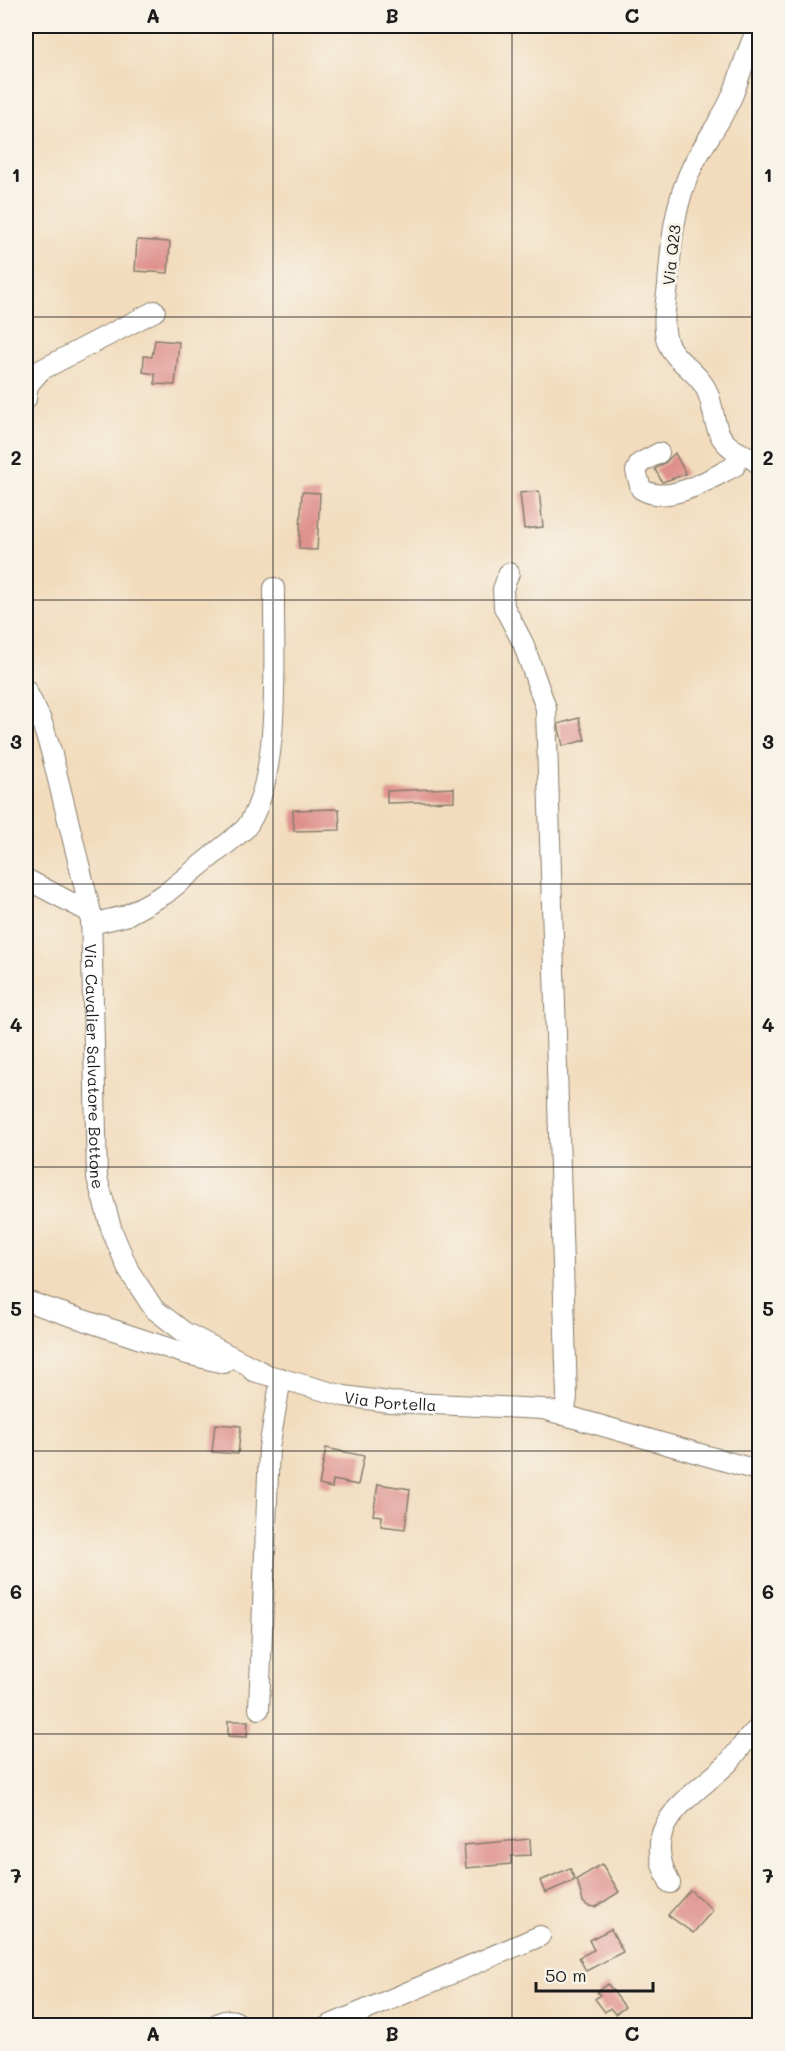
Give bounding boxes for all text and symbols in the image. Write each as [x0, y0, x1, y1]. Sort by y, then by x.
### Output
text: A [146, 2, 160, 28]
text: B [385, 2, 399, 28]
text: C [625, 2, 640, 28]
text: 1 [12, 161, 20, 187]
text: 1 [764, 161, 772, 187]
street label: Via Q23 [657, 224, 685, 286]
text: 2 [10, 444, 22, 470]
text: 2 [762, 444, 774, 470]
text: 3 [10, 728, 22, 754]
text: 3 [762, 728, 774, 754]
street label: Via Cavalier Salvatore Bottone [81, 943, 110, 1191]
text: 4 [10, 1011, 23, 1037]
text: 4 [762, 1011, 775, 1037]
text: 5 [10, 1295, 22, 1321]
text: 5 [762, 1295, 774, 1321]
street label: Via Portella [343, 1386, 437, 1415]
text: 6 [10, 1578, 22, 1604]
text: 6 [762, 1578, 774, 1604]
text: 7 [10, 1862, 22, 1888]
text: 7 [762, 1862, 774, 1888]
scale bar [536, 1955, 653, 1993]
text: 50 m [545, 1963, 587, 1987]
text: A [146, 2020, 160, 2046]
text: B [385, 2020, 399, 2046]
text: C [625, 2020, 640, 2046]

